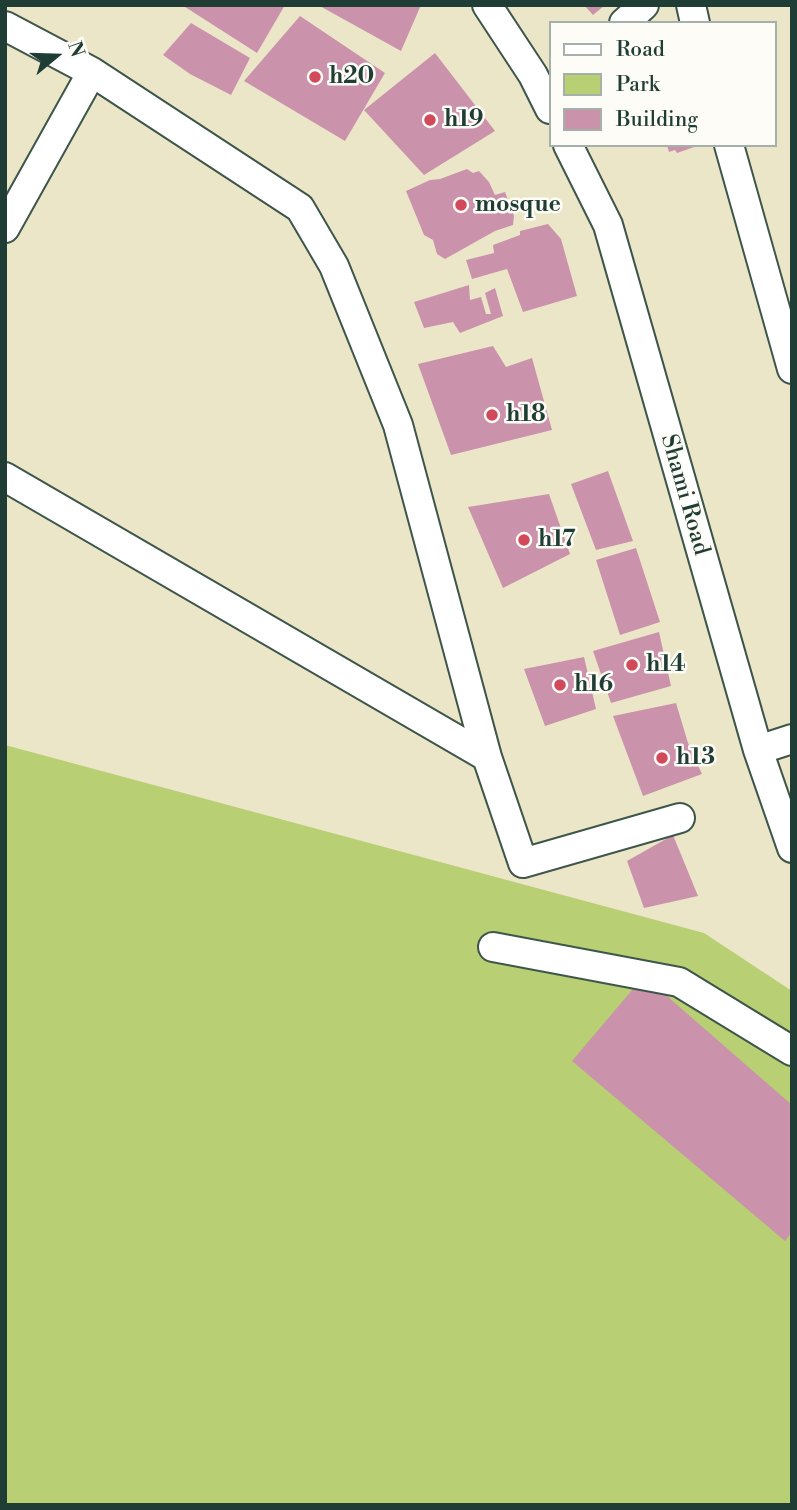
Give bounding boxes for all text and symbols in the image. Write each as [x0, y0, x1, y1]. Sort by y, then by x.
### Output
north arrow [21, 21, 91, 91]
legend [548, 21, 776, 147]
text: Road [616, 37, 665, 63]
text: N [62, 38, 90, 60]
place label: h20 [329, 63, 374, 91]
marker: h20 [307, 69, 323, 85]
text: Park [616, 72, 660, 98]
place label: h19 [444, 106, 483, 134]
text: Building [616, 107, 698, 133]
marker: h19 [422, 112, 438, 128]
place label: mosque [475, 191, 561, 219]
marker: mosque [453, 197, 469, 213]
place label: h18 [506, 401, 546, 429]
marker: h18 [484, 407, 500, 423]
street label: Shami Road [654, 431, 714, 559]
place label: h17 [538, 526, 576, 554]
marker: h17 [516, 532, 532, 548]
place label: h14 [646, 651, 686, 679]
marker: h14 [624, 657, 640, 673]
place label: h16 [574, 671, 613, 699]
marker: h16 [552, 677, 568, 693]
place label: h13 [676, 744, 715, 772]
marker: h13 [654, 750, 670, 766]

